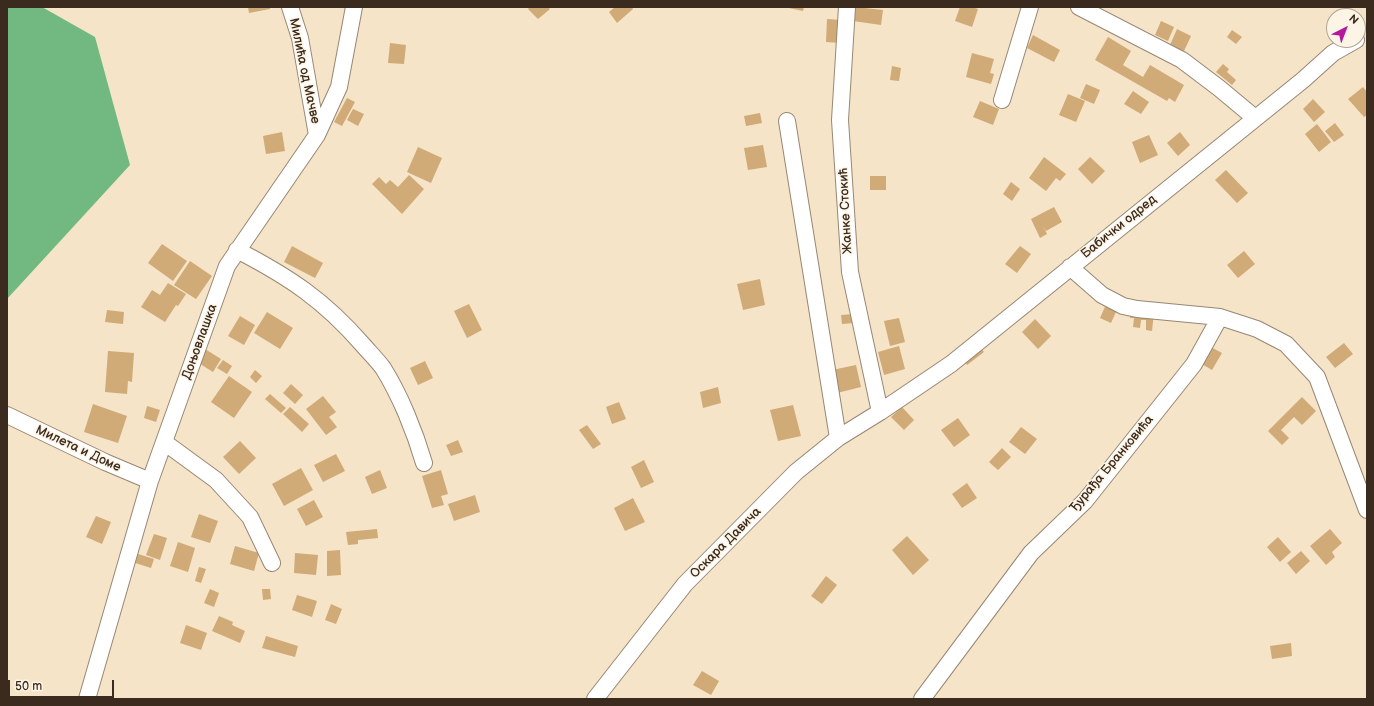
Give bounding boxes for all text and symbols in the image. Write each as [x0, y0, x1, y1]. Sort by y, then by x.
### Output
north arrow [1326, 8, 1366, 48]
text: N [1346, 12, 1361, 27]
street label: Милића од Мачве [285, 17, 323, 125]
street label: Жанке Стокић [836, 168, 856, 254]
street label: Бабички одред [1078, 192, 1160, 262]
street label: Доњовлашка [179, 302, 221, 382]
street label: Ђурађа Бранковића [1067, 412, 1157, 516]
street label: Милета и Доме [33, 422, 123, 476]
street label: Оскара Давича [687, 504, 765, 582]
scale bar [10, 672, 116, 698]
text: 50 m [15, 679, 42, 694]

